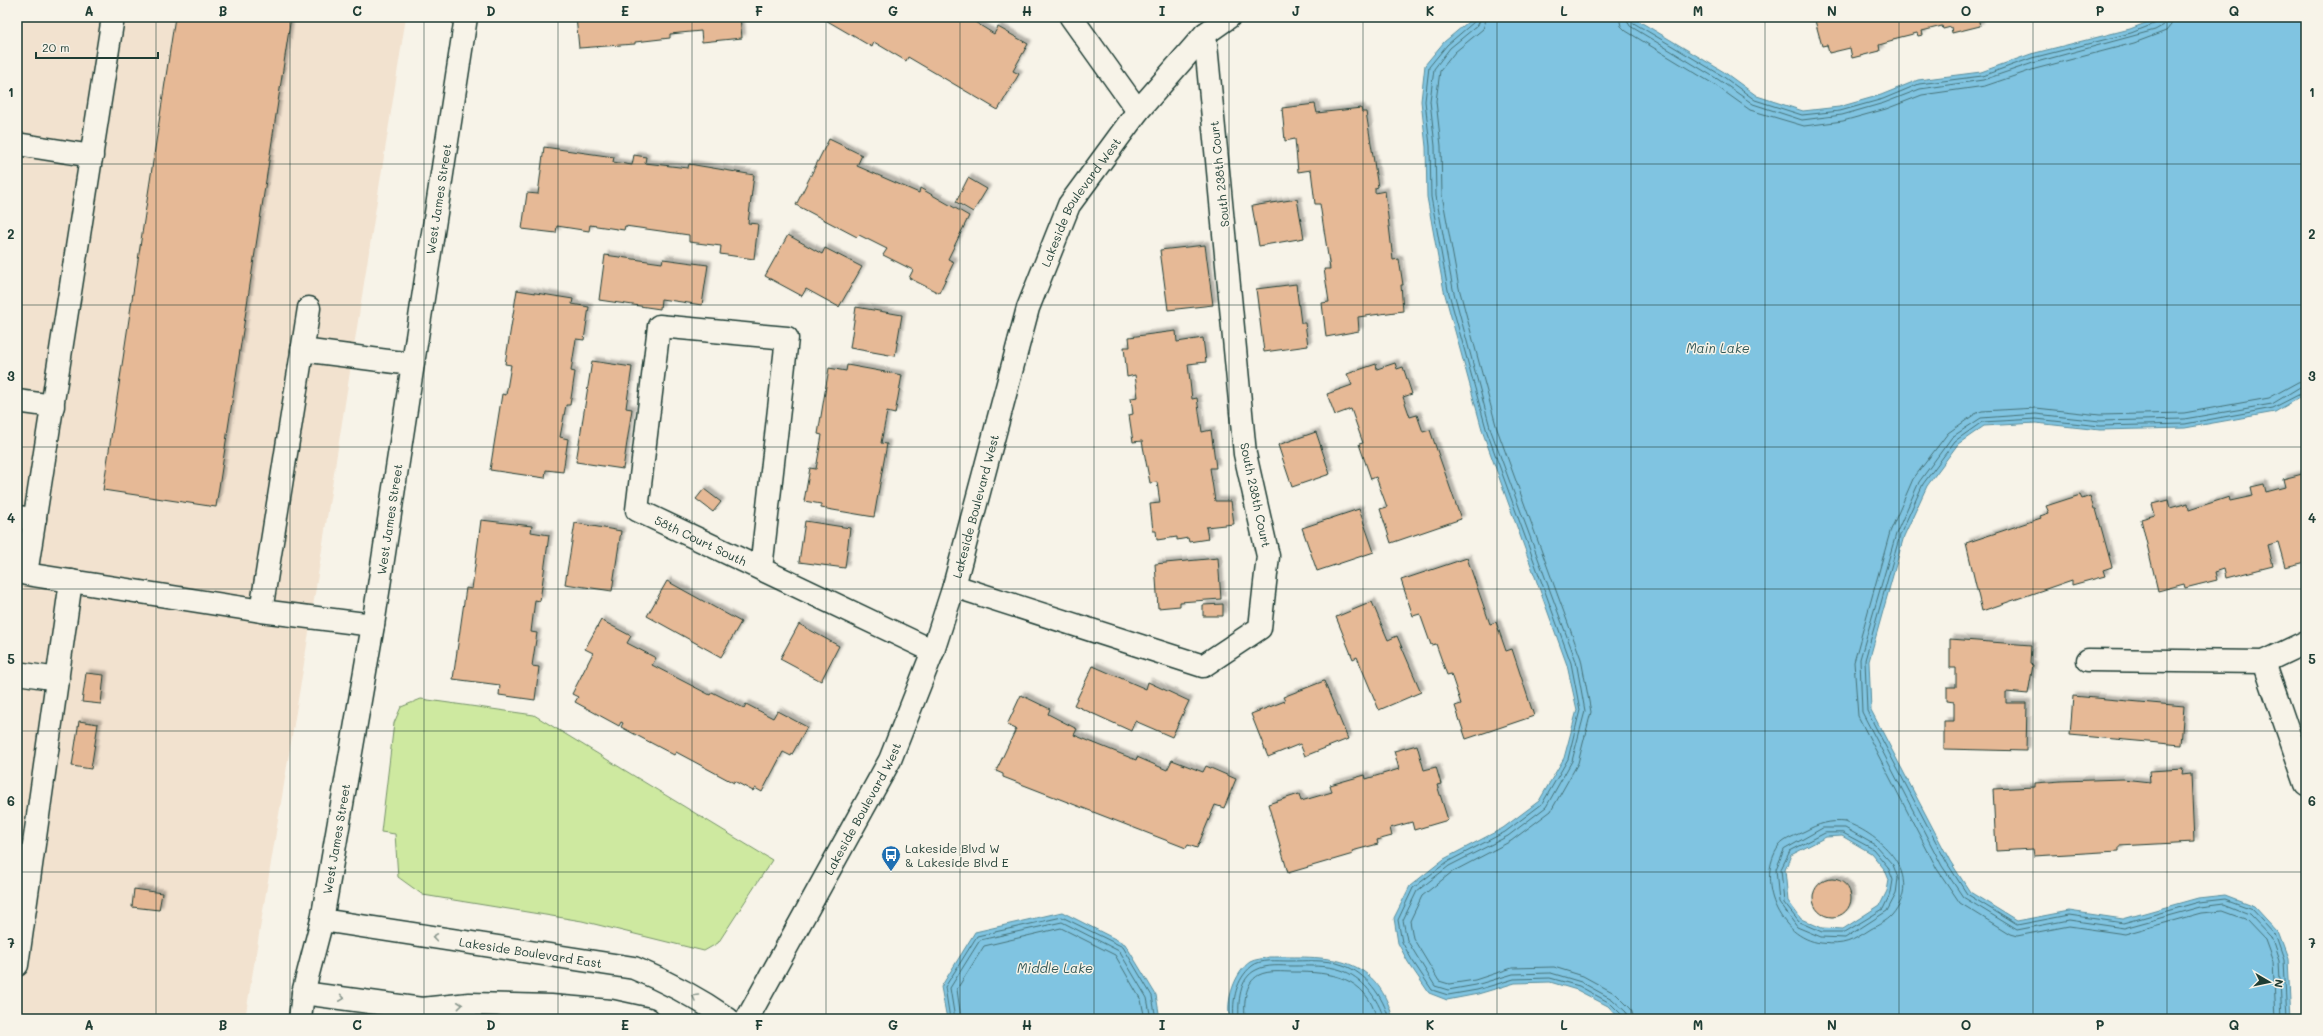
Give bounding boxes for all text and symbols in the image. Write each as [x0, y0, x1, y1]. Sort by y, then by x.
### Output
text: A [84, 2, 94, 19]
text: B [219, 2, 228, 19]
text: C [352, 2, 362, 19]
text: D [486, 2, 496, 19]
text: E [621, 2, 629, 19]
text: F [755, 2, 763, 19]
text: G [888, 2, 898, 19]
text: H [1022, 2, 1032, 19]
text: I [1159, 2, 1166, 19]
text: J [1292, 2, 1300, 19]
text: K [1426, 2, 1435, 19]
text: L [1560, 2, 1568, 19]
text: M [1693, 2, 1703, 19]
text: N [1827, 2, 1837, 19]
text: O [1961, 2, 1971, 19]
text: P [2096, 2, 2105, 19]
text: Q [2229, 2, 2239, 19]
scale bar [36, 34, 158, 60]
text: 20 m [42, 39, 70, 55]
text: 1 [8, 83, 14, 100]
text: 1 [2309, 83, 2315, 100]
street label: South 238th Court [1205, 120, 1233, 228]
street label: Lakeside Boulevard West [1037, 134, 1124, 269]
street label: West James Street [422, 142, 455, 255]
text: 2 [7, 225, 15, 242]
text: 2 [2308, 225, 2316, 242]
water label: Main Lake [1686, 339, 1750, 356]
text: 3 [7, 367, 15, 384]
text: 3 [2308, 367, 2316, 384]
street label: Lakeside Boulevard West [948, 433, 1002, 580]
street label: South 238th Court [1237, 441, 1275, 549]
street label: West James Street [373, 463, 406, 576]
text: 4 [7, 509, 15, 526]
text: 4 [2308, 509, 2316, 526]
street label: 58th Court South [652, 512, 750, 569]
text: 5 [7, 650, 15, 667]
text: 5 [2308, 650, 2316, 667]
street label: Lakeside Boulevard West [820, 740, 904, 878]
street label: West James Street [319, 782, 353, 895]
text: 6 [7, 792, 15, 809]
text: 6 [2308, 792, 2316, 809]
place label: Lakeside Blvd W & Lakeside Blvd E [905, 840, 1009, 870]
bus stop icon: Lakeside Blvd W & Lakeside Blvd E [880, 844, 902, 872]
one-way arrow [432, 933, 438, 942]
street label: Lakeside Boulevard East [458, 933, 603, 971]
text: 7 [7, 934, 15, 951]
text: 7 [2308, 934, 2316, 951]
water label: Middle Lake [1017, 959, 1093, 976]
north arrow [2249, 962, 2289, 1002]
text: N [2271, 978, 2287, 989]
one-way arrow [339, 993, 345, 1002]
one-way arrow [692, 994, 699, 1002]
one-way arrow [457, 1001, 464, 1010]
text: A [84, 1016, 94, 1033]
text: B [219, 1016, 228, 1033]
text: C [352, 1016, 362, 1033]
text: D [486, 1016, 496, 1033]
text: E [621, 1016, 629, 1033]
text: F [755, 1016, 763, 1033]
text: G [888, 1016, 898, 1033]
text: H [1022, 1016, 1032, 1033]
text: I [1159, 1016, 1166, 1033]
text: J [1292, 1016, 1300, 1033]
text: K [1426, 1016, 1435, 1033]
text: L [1560, 1016, 1568, 1033]
text: M [1693, 1016, 1703, 1033]
text: N [1827, 1016, 1837, 1033]
text: O [1961, 1016, 1971, 1033]
text: P [2096, 1016, 2105, 1033]
text: Q [2229, 1016, 2239, 1033]

